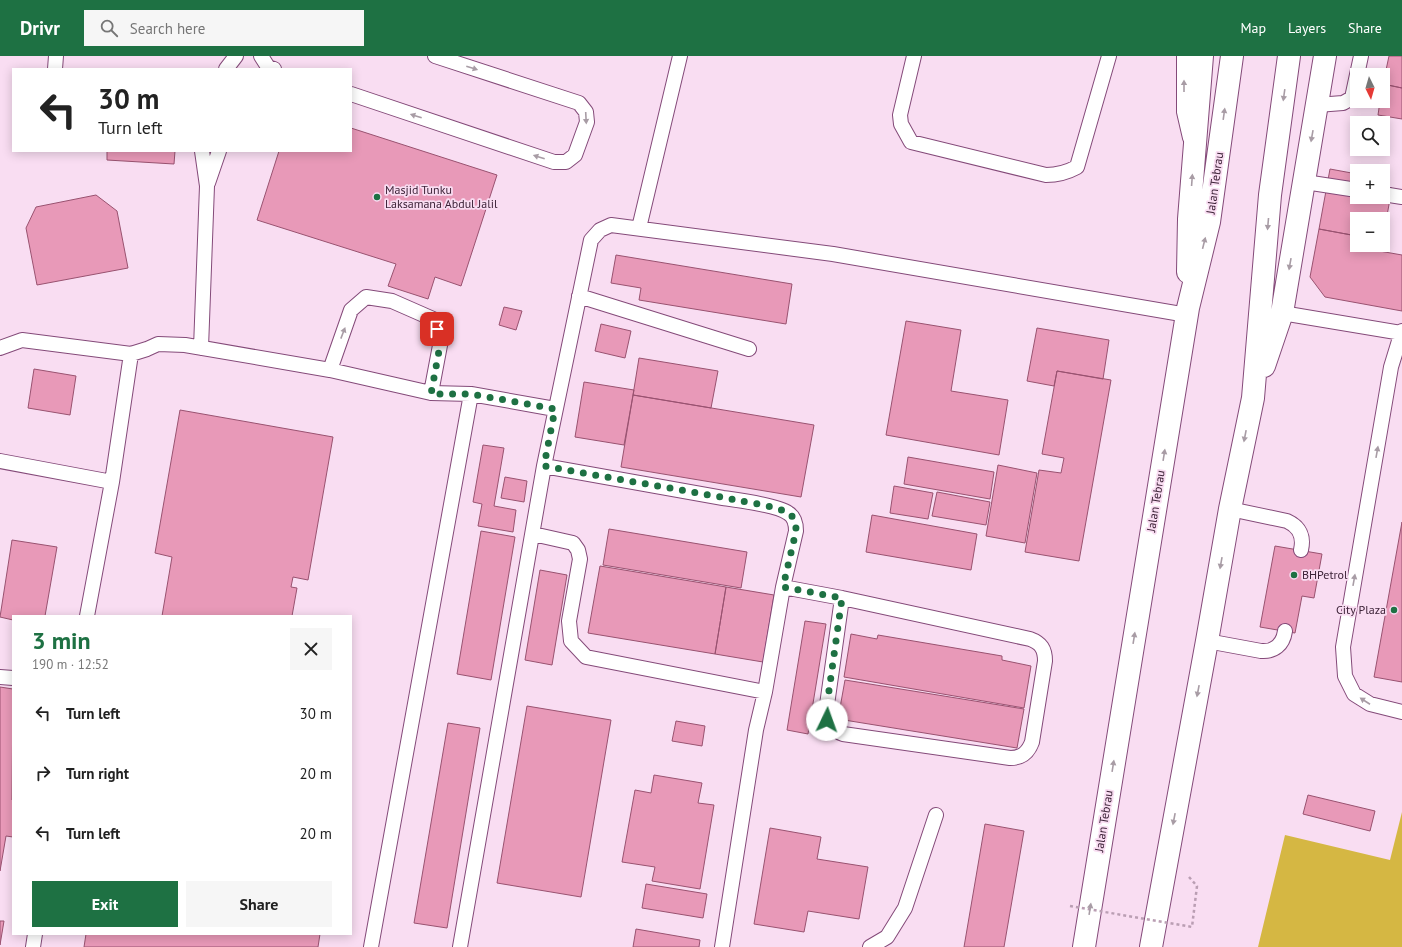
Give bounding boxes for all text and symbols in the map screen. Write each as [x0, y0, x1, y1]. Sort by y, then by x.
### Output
search box [84, 10, 364, 46]
text: Drivr [20, 16, 60, 40]
icon: search [98, 17, 120, 39]
text: Search here [130, 19, 205, 38]
text: Map [1240, 19, 1266, 37]
text: Layers [1288, 19, 1326, 37]
text: Share [1348, 19, 1382, 37]
one-way arrow [466, 65, 478, 71]
north arrow [1350, 68, 1390, 108]
map controls [1350, 68, 1390, 252]
one-way arrow [1181, 79, 1187, 92]
text: 30 m [98, 80, 159, 117]
icon: left [32, 84, 84, 136]
one-way arrow [1281, 89, 1287, 101]
one-way arrow [1221, 108, 1227, 120]
one-way arrow [583, 112, 589, 125]
one-way arrow [409, 113, 421, 119]
text: Turn left [98, 116, 163, 139]
button: search [1350, 116, 1390, 156]
one-way arrow [1309, 130, 1315, 142]
street label: Jalan Tebrau [1203, 151, 1226, 216]
one-way arrow [533, 153, 545, 159]
button: + [1350, 164, 1390, 204]
one-way arrow [1188, 174, 1195, 186]
place label: Masjid Tunku Laksamana Abdul Jalil [385, 182, 498, 211]
marker: Masjid Tunku Laksamana Abdul Jalil [372, 192, 382, 202]
button: − [1350, 212, 1390, 252]
one-way arrow [1264, 218, 1271, 230]
one-way arrow [1201, 236, 1207, 248]
one-way arrow [1287, 258, 1293, 270]
pin [420, 312, 454, 346]
icon: arrive [426, 318, 448, 340]
one-way arrow [340, 327, 346, 339]
one-way arrow [1242, 430, 1248, 442]
one-way arrow [1374, 446, 1380, 458]
one-way arrow [1161, 448, 1167, 461]
street label: Jalan Tebrau [1143, 469, 1168, 534]
one-way arrow [1218, 557, 1224, 570]
place label: BHPetrol [1302, 567, 1348, 582]
marker: BHPetrol [1289, 570, 1299, 580]
one-way arrow [1351, 574, 1357, 586]
place label: City Plaza [1336, 602, 1386, 617]
marker: City Plaza [1389, 605, 1399, 615]
text: 3 min [32, 625, 91, 656]
button: close [290, 628, 332, 670]
one-way arrow [1131, 632, 1137, 644]
text: 190 m · 12:52 [32, 656, 109, 673]
one-way arrow [1194, 685, 1200, 697]
one-way arrow [1360, 697, 1370, 705]
position arrow [806, 699, 848, 741]
icon: left [32, 702, 54, 724]
text: Turn left [66, 704, 120, 723]
text: 30 m [299, 704, 332, 723]
one-way arrow [1110, 760, 1116, 772]
icon: right [32, 762, 54, 784]
text: Turn right [66, 764, 129, 783]
text: 20 m [299, 764, 332, 783]
street label: Jalan Tebrau [1091, 789, 1116, 854]
one-way arrow [1170, 813, 1176, 825]
icon: left [32, 822, 54, 844]
text: Turn left [66, 824, 120, 843]
text: 20 m [299, 824, 332, 843]
button: Exit [32, 881, 178, 927]
button: Share [186, 881, 332, 927]
one-way arrow [1087, 902, 1093, 915]

